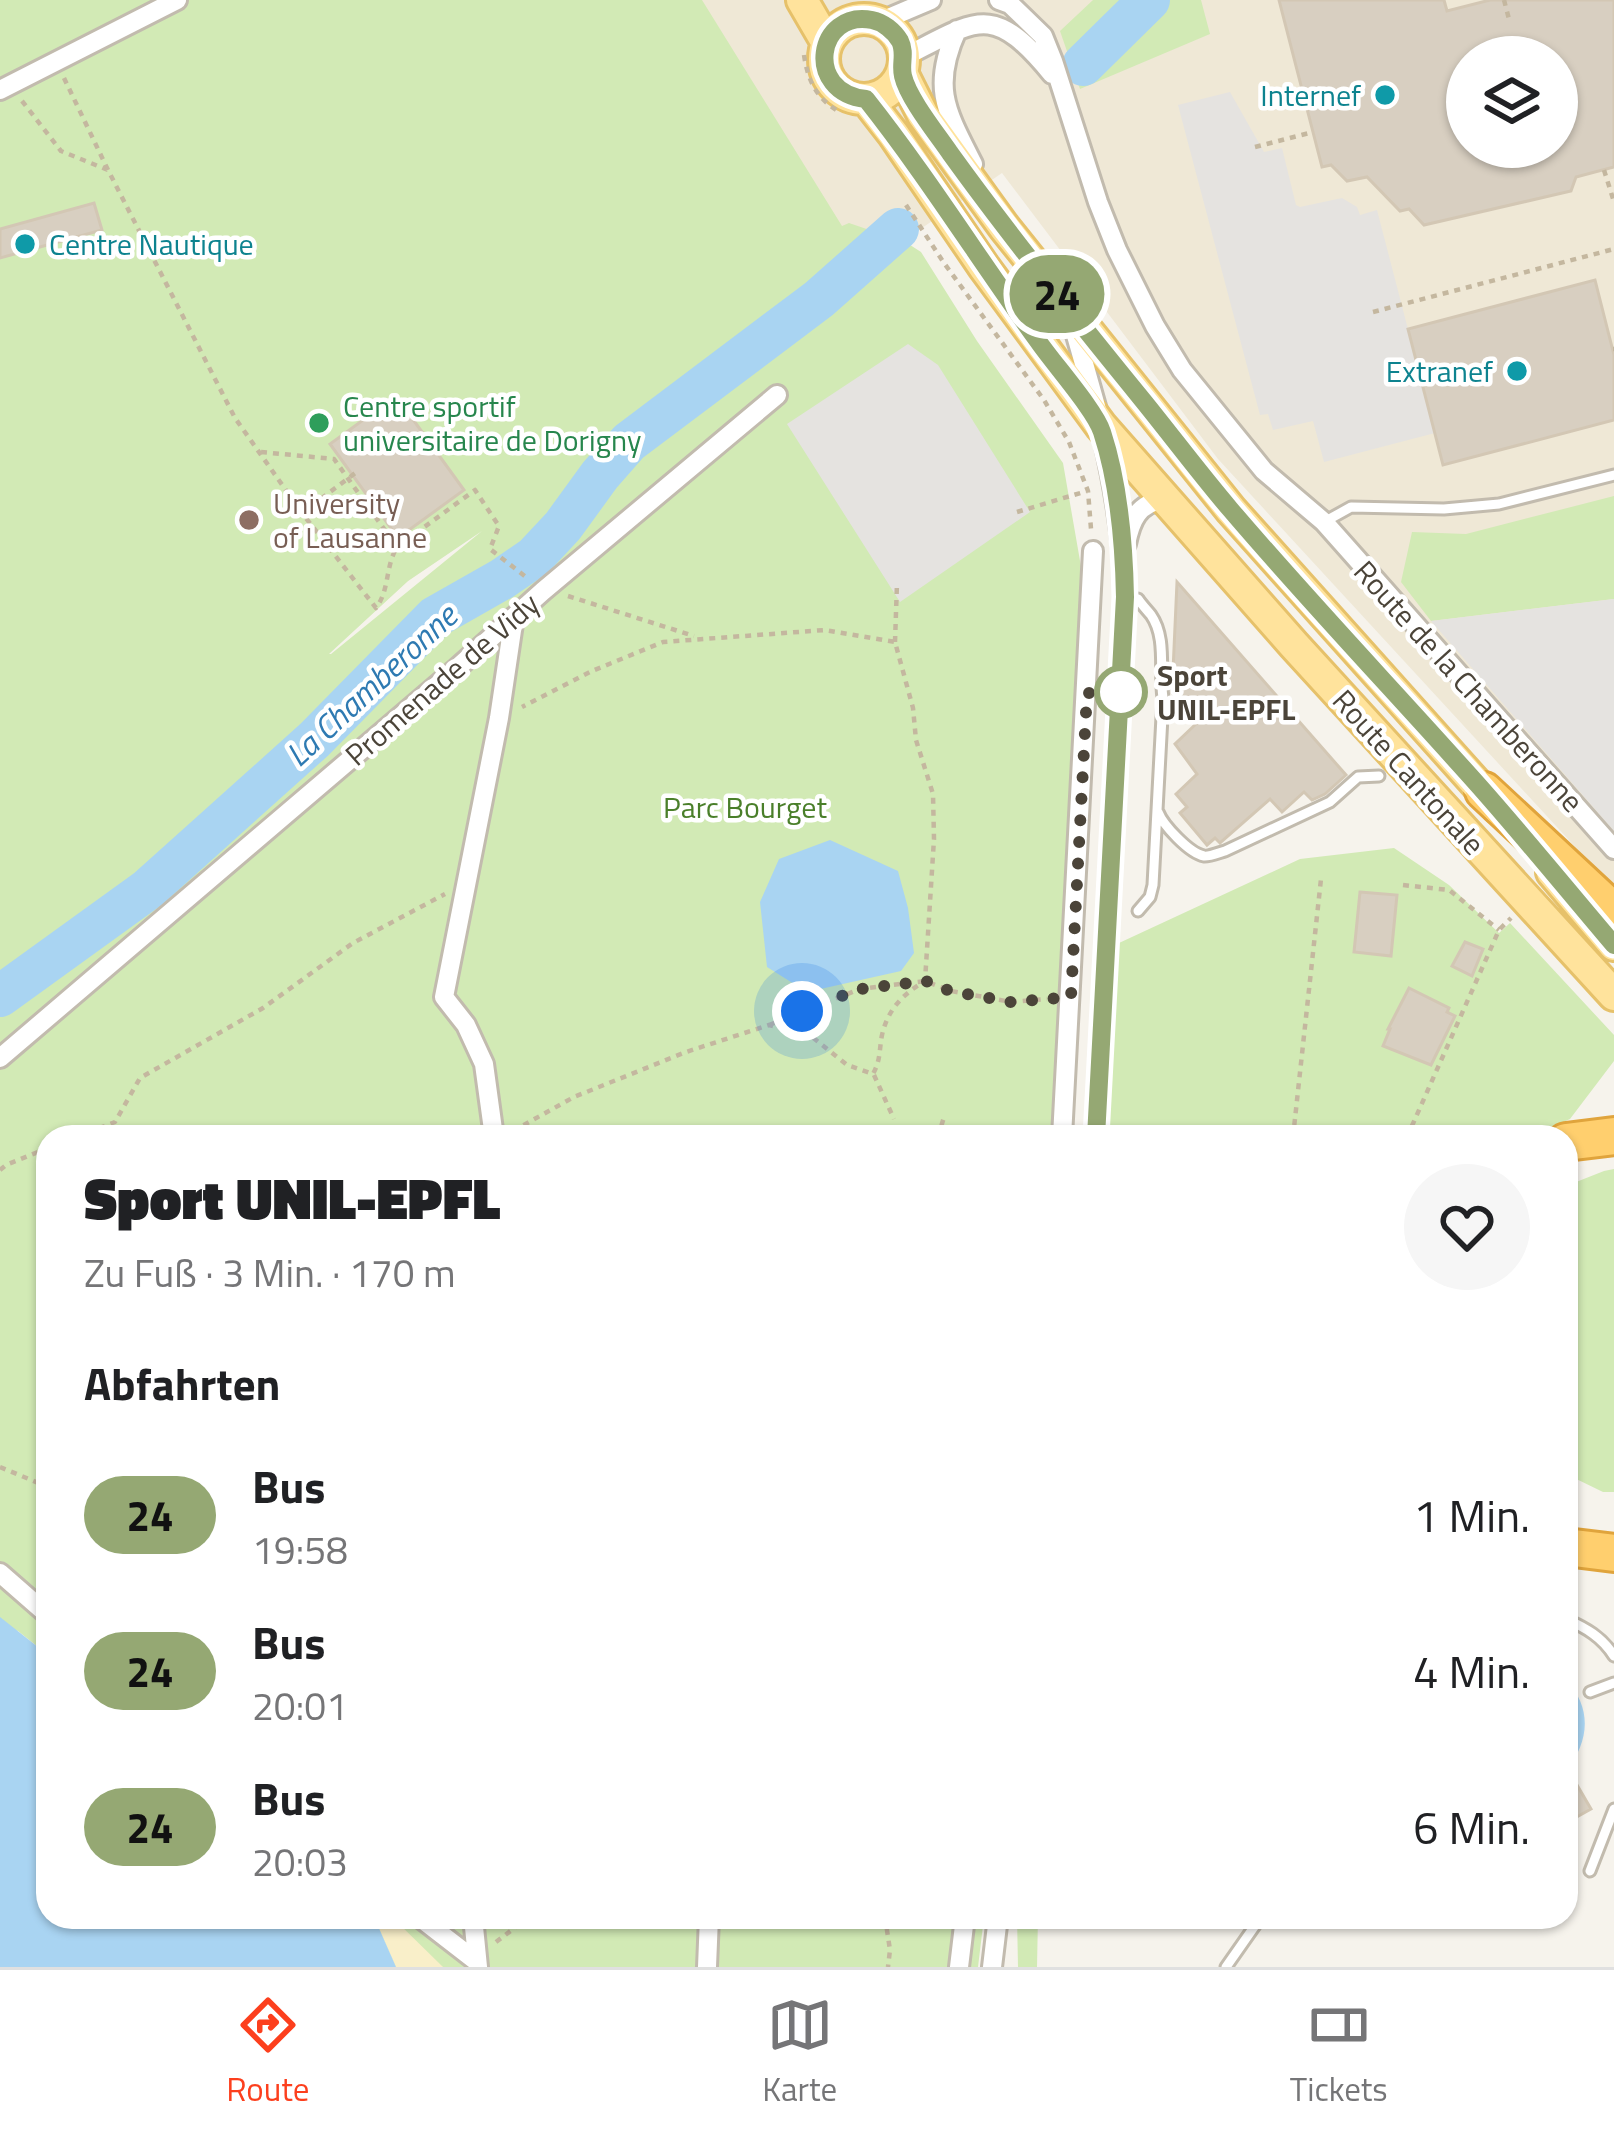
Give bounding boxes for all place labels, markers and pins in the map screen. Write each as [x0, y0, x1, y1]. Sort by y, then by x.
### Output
place label: Internef [1260, 72, 1361, 118]
marker: Internef [1372, 82, 1398, 108]
place label: Centre Nautique [49, 221, 254, 267]
marker: Centre Nautique [12, 231, 38, 257]
place label: Extranef [1386, 348, 1493, 394]
marker: Extranef [1504, 358, 1530, 384]
place label: Centre sportif universitaire de Dorigny [343, 383, 641, 463]
marker: Centre sportif universitaire de Dorigny [306, 410, 332, 436]
place label: University of Lausanne [273, 480, 427, 560]
marker: University of Lausanne [236, 507, 262, 533]
place label: Sport UNIL-EPFL [1157, 652, 1295, 732]
marker: Sport UNIL-EPFL [1096, 667, 1146, 717]

